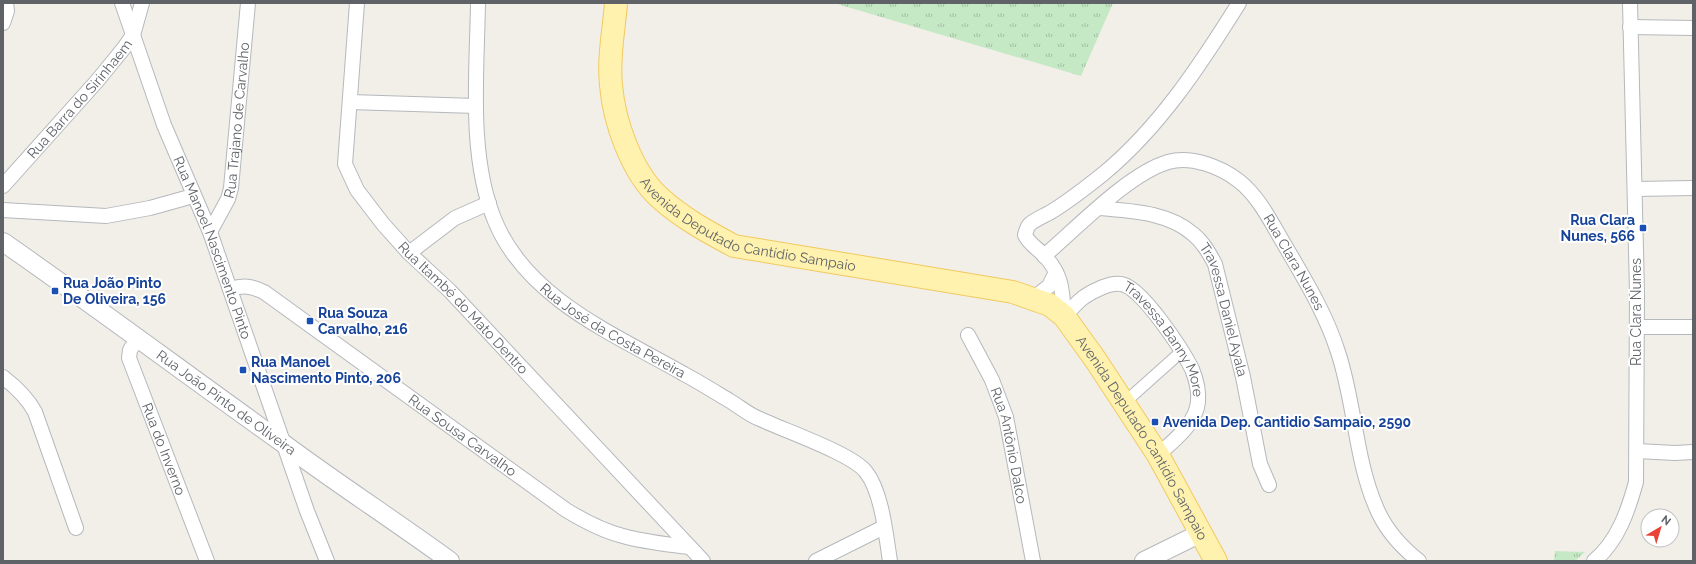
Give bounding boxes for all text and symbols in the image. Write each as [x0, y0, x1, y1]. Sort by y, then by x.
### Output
street label: Rua Barra do Sirinhaem [24, 37, 135, 161]
street label: Rua Trajano de Carvalho [221, 41, 252, 200]
street label: Rua Manoel Nascimento Pinto [170, 154, 255, 341]
street label: Avenida Deputado Cantídio Sampaio [637, 174, 857, 274]
street label: Rua Clara Nunes [1260, 211, 1328, 313]
place label: Rua Clara Nunes, 566 [1561, 212, 1635, 244]
marker: Rua Clara Nunes, 566 [1638, 223, 1648, 233]
street label: Rua Itambé do Mato Dentro [395, 239, 531, 377]
street label: Travessa Daniel Ayala [1196, 240, 1251, 378]
street label: Rua Clara Nunes [1628, 258, 1644, 366]
place label: Rua João Pinto De Oliveira, 156 [63, 275, 166, 307]
street label: Travessa Banny More [1121, 278, 1206, 397]
street label: Rua José da Costa Pereira [537, 280, 688, 381]
marker: Rua João Pinto De Oliveira, 156 [50, 286, 60, 296]
place label: Rua Souza Carvalho, 216 [318, 305, 408, 337]
marker: Rua Souza Carvalho, 216 [305, 316, 315, 326]
street label: Avenida Deputado Cantídio Sampaio [1073, 333, 1211, 543]
street label: Rua João Pinto de Oliveira [154, 347, 299, 458]
place label: Rua Manoel Nascimento Pinto, 206 [251, 354, 401, 386]
marker: Rua Manoel Nascimento Pinto, 206 [238, 365, 248, 375]
street label: Rua Antônio Dalco [987, 385, 1030, 505]
street label: Rua Sousa Carvalho [406, 391, 520, 480]
street label: Rua do Inverno [139, 401, 189, 497]
place label: Avenida Dep. Cantidio Sampaio, 2590 [1163, 414, 1411, 430]
marker: Avenida Dep. Cantidio Sampaio, 2590 [1150, 417, 1160, 427]
north arrow [1640, 508, 1680, 548]
text: N [1659, 513, 1673, 528]

